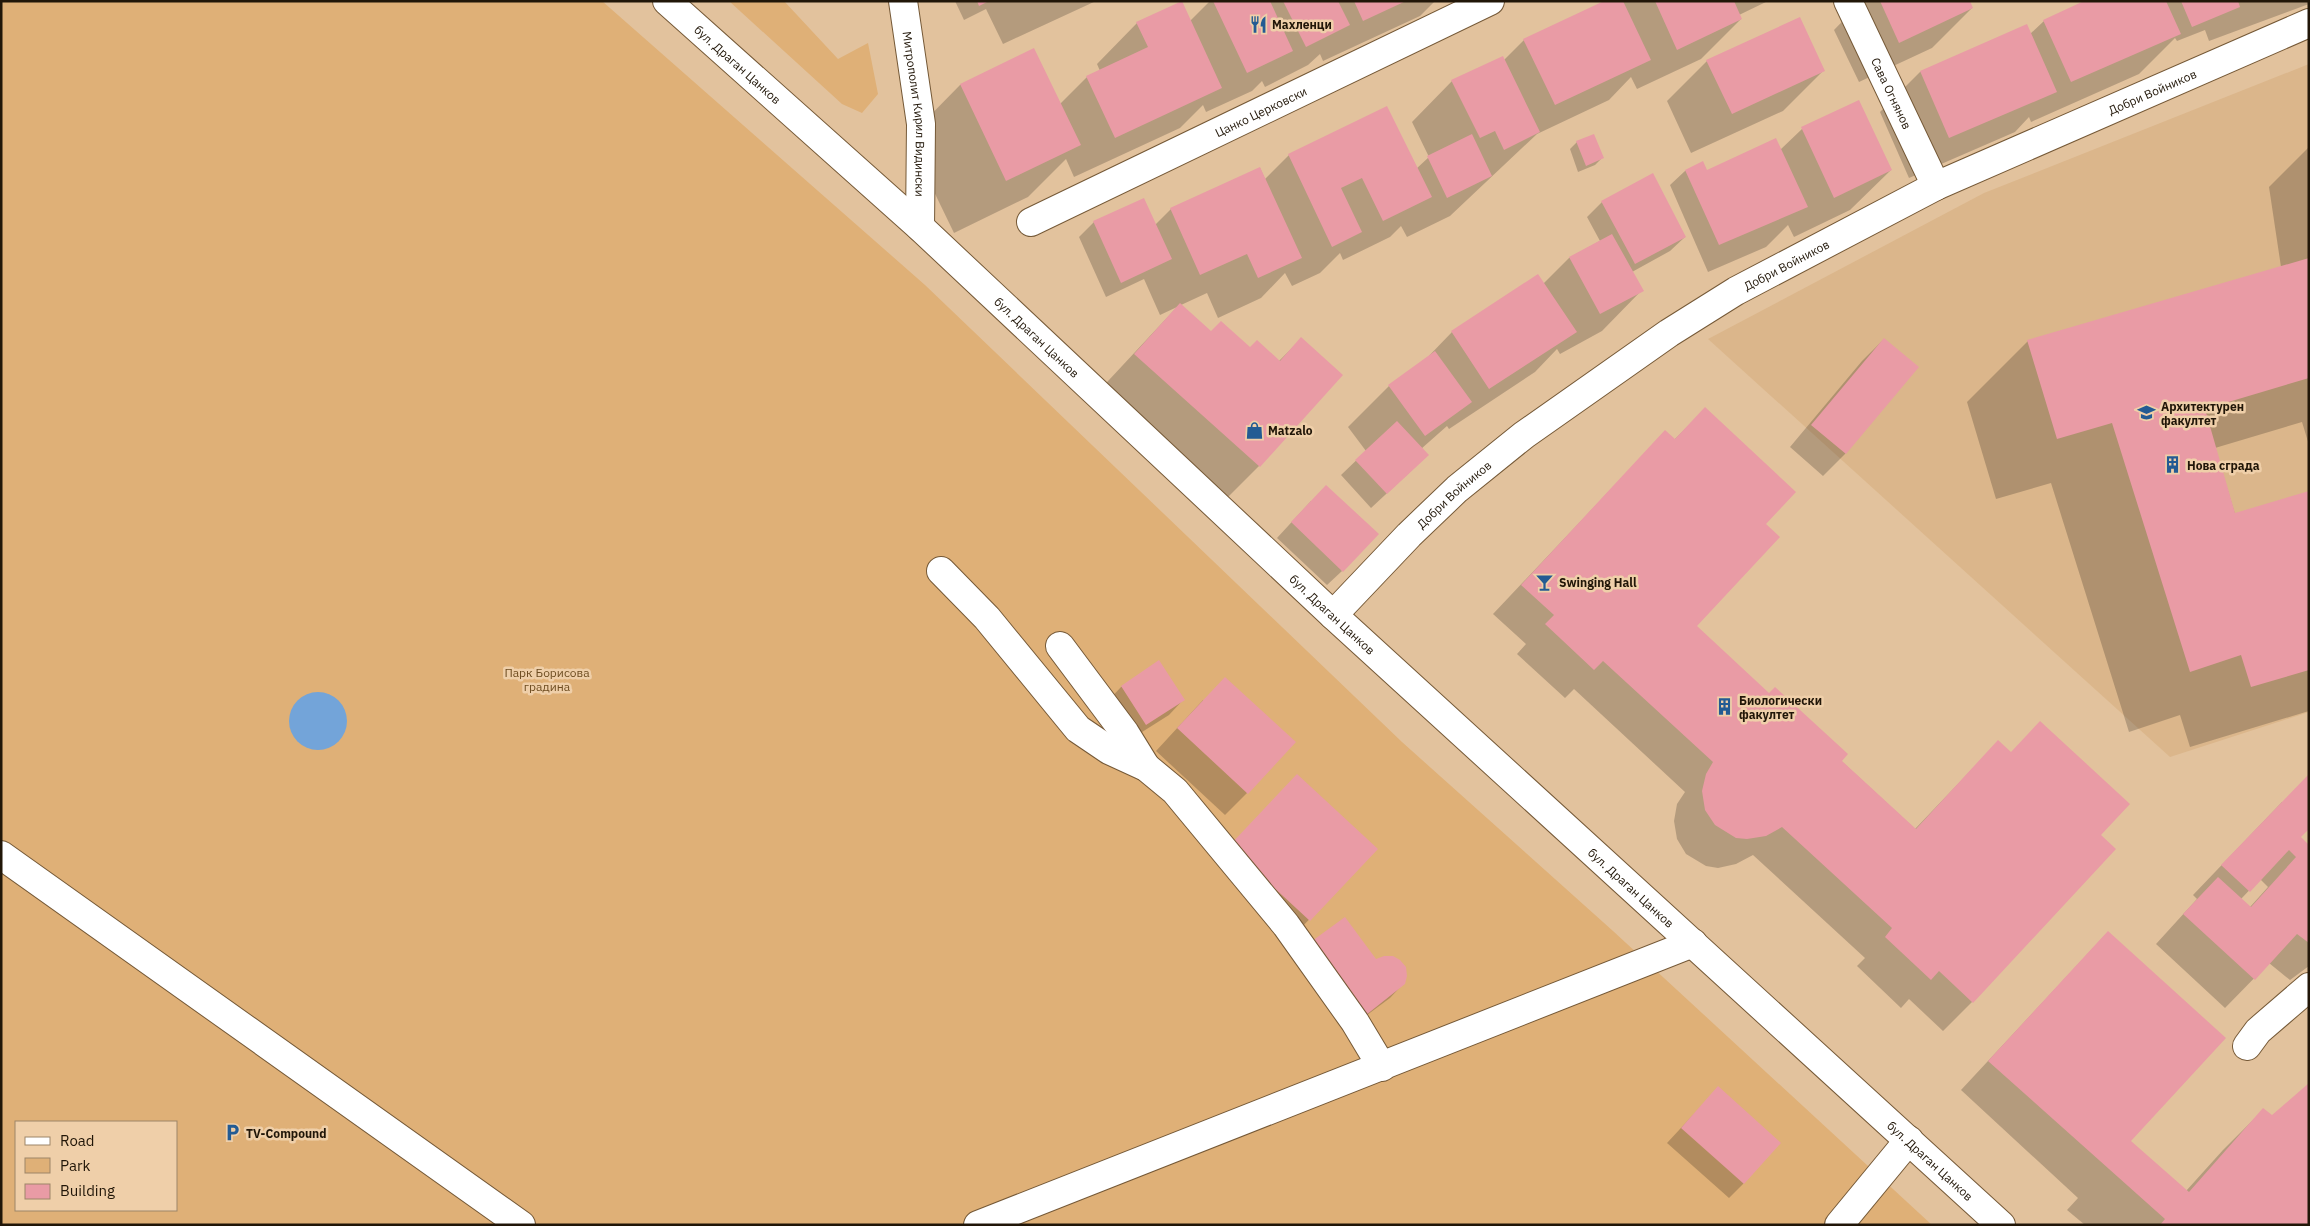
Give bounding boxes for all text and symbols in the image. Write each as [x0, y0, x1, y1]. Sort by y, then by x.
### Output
restaurant icon: Махленци [1248, 14, 1268, 34]
place label: Махленци [1272, 17, 1332, 32]
street label: бул. Драган Цанков [691, 22, 784, 107]
street label: Митрополит Кирил Видински [900, 30, 928, 197]
street label: Сава Огнянов [1868, 55, 1915, 131]
street label: Добри Войников [2106, 66, 2199, 117]
street label: Цанко Церковски [1212, 83, 1309, 140]
street label: Добри Войников [1741, 236, 1832, 293]
street label: бул. Драган Цанков [992, 294, 1083, 381]
place label: Архитектурен факултет [2161, 399, 2244, 428]
school or university icon: Архитектурен факултет [2137, 403, 2157, 423]
shop icon: Matzalo [1244, 420, 1264, 440]
place label: Matzalo [1268, 423, 1313, 438]
building icon: Нова сграда [2163, 455, 2183, 475]
street label: Добри Войников [1413, 457, 1494, 531]
place label: Нова сграда [2187, 458, 2260, 473]
street label: бул. Драган Цанков [1287, 571, 1378, 657]
bar icon: Swinging Hall [1535, 572, 1555, 592]
place label: Swinging Hall [1559, 575, 1637, 590]
park label: Парк Борисова градина [504, 665, 590, 694]
place label: Биологически факултет [1739, 693, 1822, 722]
building icon: Биологически факултет [1715, 697, 1735, 717]
street label: бул. Драган Цанков [1585, 845, 1677, 930]
street label: бул. Драган Цанков [1884, 1118, 1976, 1204]
legend [15, 1121, 178, 1211]
parking icon: TV-Compound [222, 1123, 242, 1143]
place label: TV-Compound [246, 1126, 327, 1141]
text: Road [60, 1131, 95, 1150]
text: Park [60, 1156, 90, 1175]
text: Building [60, 1181, 115, 1200]

